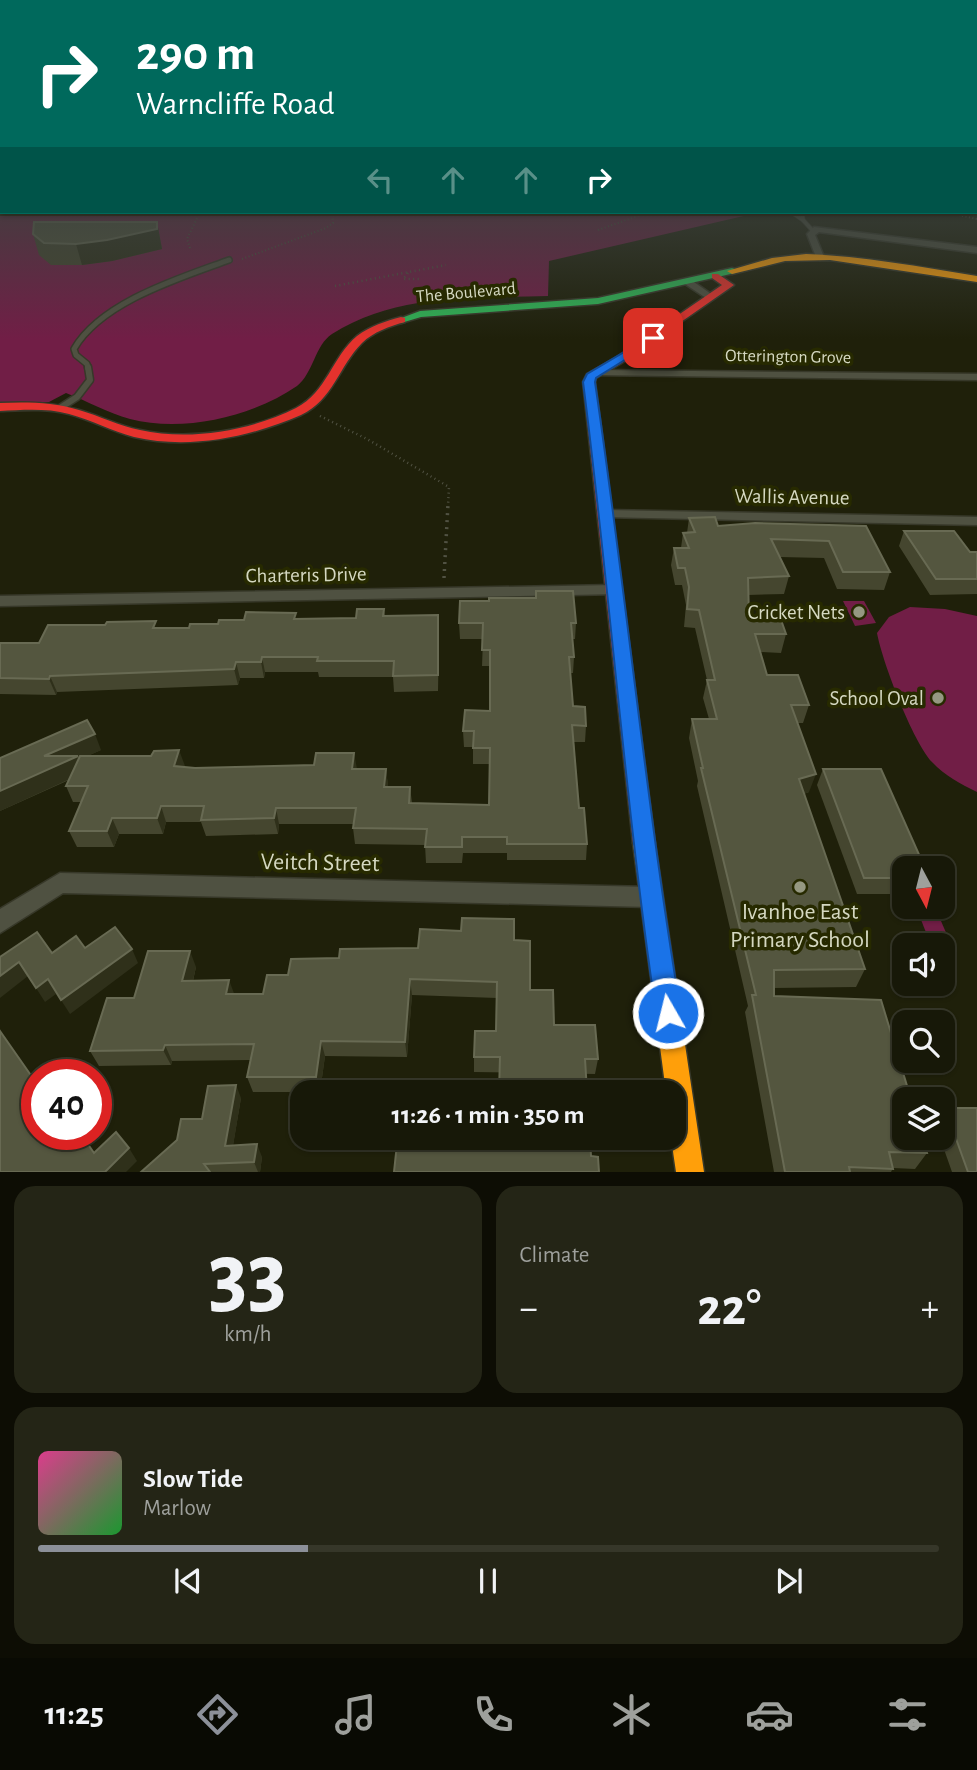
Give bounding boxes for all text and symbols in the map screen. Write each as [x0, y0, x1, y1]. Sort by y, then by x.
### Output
icon: right [21, 28, 112, 119]
text: 290 m [136, 30, 255, 79]
text: Warncliffe Road [136, 88, 335, 120]
icon: left [361, 161, 399, 199]
icon: ahead [434, 161, 472, 199]
icon: ahead [507, 161, 545, 199]
icon: right [580, 161, 618, 199]
street label: The Boulevard [415, 280, 517, 306]
pin [623, 308, 683, 368]
icon: arrive [634, 319, 672, 357]
street label: Otterington Grove [725, 347, 851, 367]
street label: Wallis Avenue [734, 485, 850, 509]
street label: Charteris Drive [245, 563, 367, 587]
place label: Cricket Nets [747, 602, 845, 623]
marker: Cricket Nets [851, 604, 867, 620]
place label: School Oval [829, 688, 924, 709]
marker: School Oval [930, 690, 946, 706]
street label: Veitch Street [260, 850, 380, 876]
north arrow [892, 856, 956, 919]
map controls [892, 856, 955, 1150]
marker: Ivanhoe East Primary School [792, 879, 808, 895]
place label: Ivanhoe East Primary School [730, 900, 870, 952]
button: sound [892, 933, 955, 996]
position arrow [631, 976, 705, 1050]
button: search [892, 1010, 955, 1073]
speed limit sign: 40 [21, 1059, 112, 1150]
button: layers [892, 1087, 955, 1150]
text: 11:26 · 1 min · 350 m [392, 1102, 584, 1128]
text: 33 [209, 1230, 287, 1321]
text: Climate [520, 1244, 589, 1267]
text: 22° [697, 1282, 761, 1334]
text: − [520, 1290, 538, 1328]
text: + [921, 1290, 939, 1328]
text: km/h [224, 1323, 271, 1346]
text: Slow Tide [143, 1466, 243, 1492]
text: Marlow [143, 1497, 211, 1520]
icon: previous [169, 1562, 207, 1600]
icon: pause [469, 1562, 507, 1600]
icon: next [770, 1562, 808, 1600]
icon: directions [193, 1690, 242, 1739]
icon: music [331, 1690, 380, 1739]
icon: phone [469, 1690, 518, 1739]
icon: climate [607, 1690, 656, 1739]
icon: car [745, 1690, 794, 1739]
icon: filters [883, 1690, 932, 1739]
text: 11:25 [45, 1698, 104, 1730]

